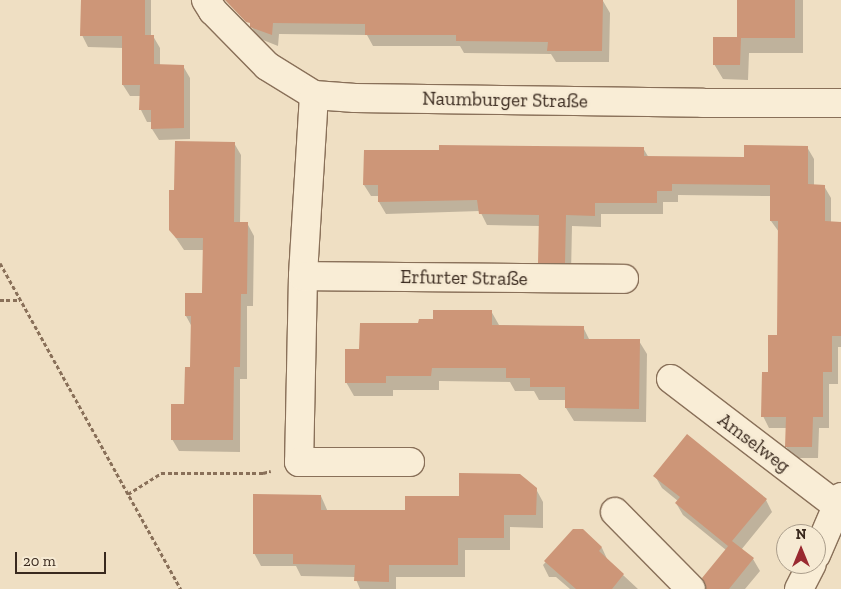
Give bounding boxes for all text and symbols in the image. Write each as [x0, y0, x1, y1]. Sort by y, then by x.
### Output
street label: Naumburger Straße [422, 87, 588, 113]
street label: Erfurter Straße [400, 265, 528, 291]
street label: Amselweg [713, 408, 795, 478]
north arrow [776, 524, 826, 574]
text: N [796, 526, 806, 543]
scale bar [18, 542, 109, 574]
text: 20 m [23, 552, 56, 570]

